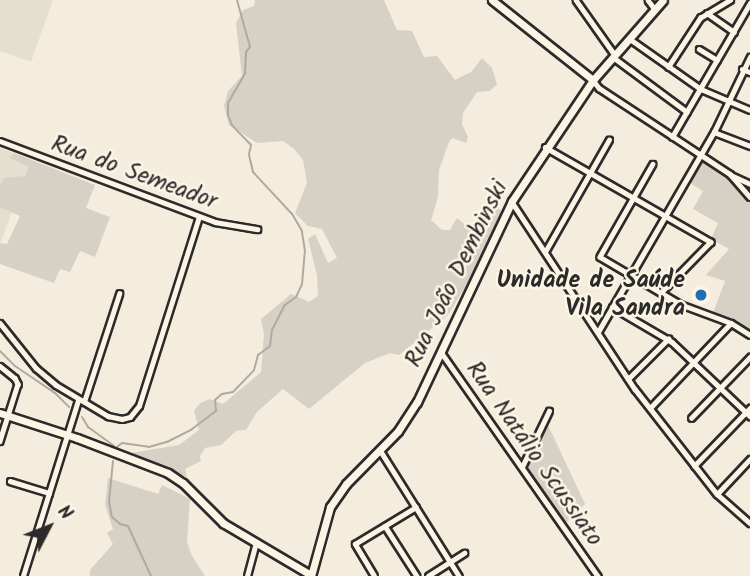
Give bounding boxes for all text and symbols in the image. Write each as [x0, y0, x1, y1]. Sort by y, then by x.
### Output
street label: Rua do Semeador [47, 130, 221, 216]
street label: Rua João Dembinski [399, 176, 515, 372]
place label: Unidade de Saúde Vila Sandra [497, 267, 685, 323]
marker: Unidade de Saúde Vila Sandra [691, 285, 711, 305]
street label: Rua Natálio Scussiato [459, 356, 609, 552]
north arrow [14, 492, 84, 562]
text: N [49, 498, 80, 527]

